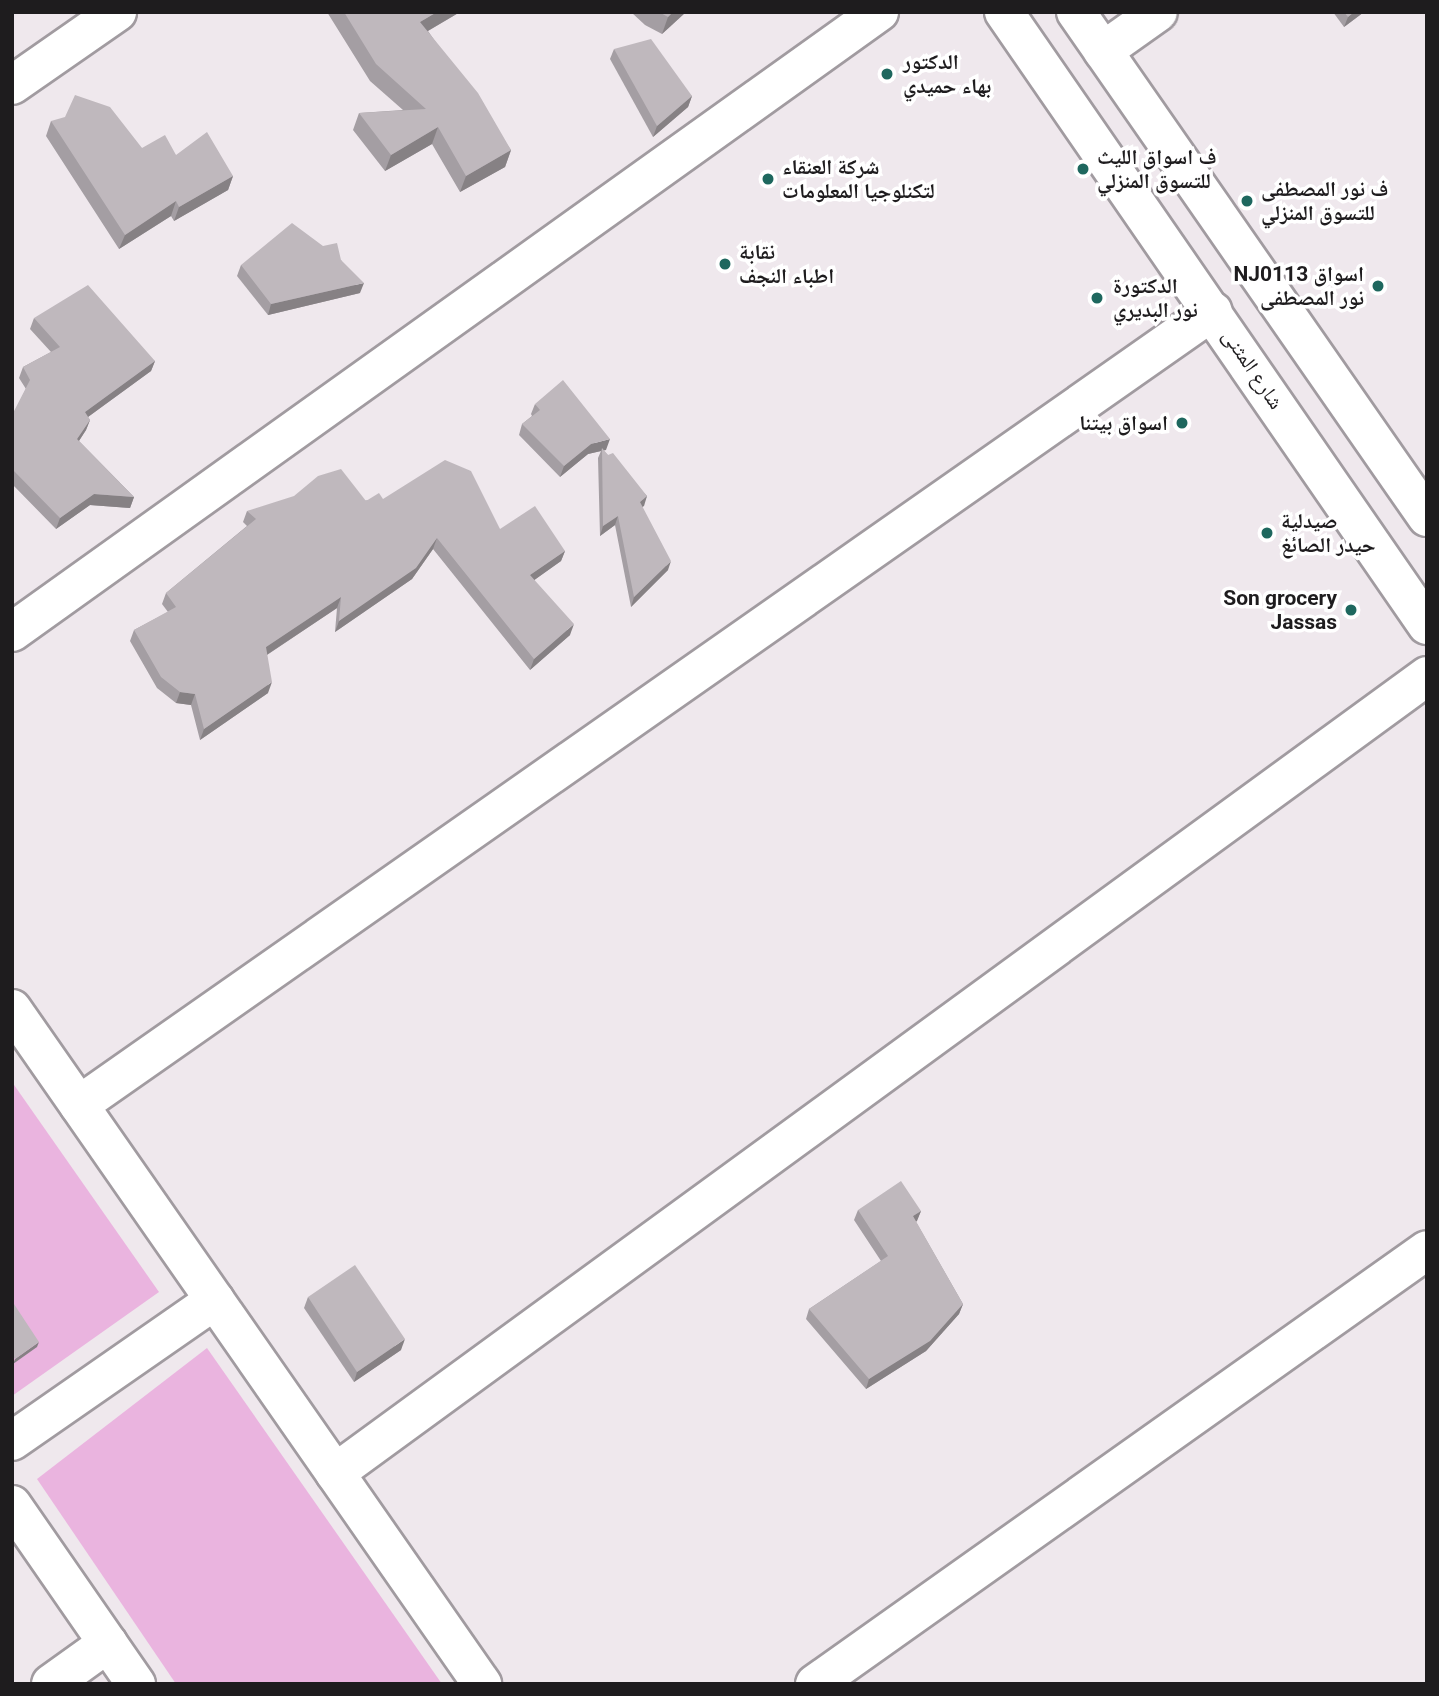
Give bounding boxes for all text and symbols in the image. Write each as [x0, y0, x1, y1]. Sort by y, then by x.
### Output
place label: الدكتور بهاء حميدي [903, 49, 991, 99]
marker: الدكتور بهاء حميدي [877, 64, 897, 84]
place label: ف اسواق الليث للتسوق المنزلي [1097, 144, 1216, 194]
place label: شركة العنقاء لتكنلوجيا المعلومات [782, 154, 935, 204]
marker: ف اسواق الليث للتسوق المنزلي [1075, 161, 1091, 177]
marker: شركة العنقاء لتكنلوجيا المعلومات [760, 171, 776, 187]
place label: ف نور المصطفى للتسوق المنزلي [1261, 176, 1388, 226]
marker: ف نور المصطفى للتسوق المنزلي [1239, 193, 1255, 209]
place label: نقابة اطباء النجف [739, 239, 834, 289]
marker: نقابة اطباء النجف [717, 256, 733, 272]
place label: NJ0113 اسواق نور المصطفى [1233, 261, 1364, 311]
place label: الدكتورة نور البديري [1113, 273, 1198, 323]
marker: NJ0113 اسواق نور المصطفى [1370, 278, 1386, 294]
marker: الدكتورة نور البديري [1087, 288, 1107, 308]
street label: شارع المثنى [1217, 324, 1289, 414]
place label: اسواق بيتنا [1079, 410, 1168, 436]
marker: اسواق بيتنا [1174, 415, 1190, 431]
place label: صيدلية حيدر الصائغ [1281, 508, 1376, 558]
marker: صيدلية حيدر الصائغ [1259, 525, 1275, 541]
place label: Son grocery Jassas [1223, 585, 1337, 635]
marker: Son grocery Jassas [1343, 602, 1359, 618]

